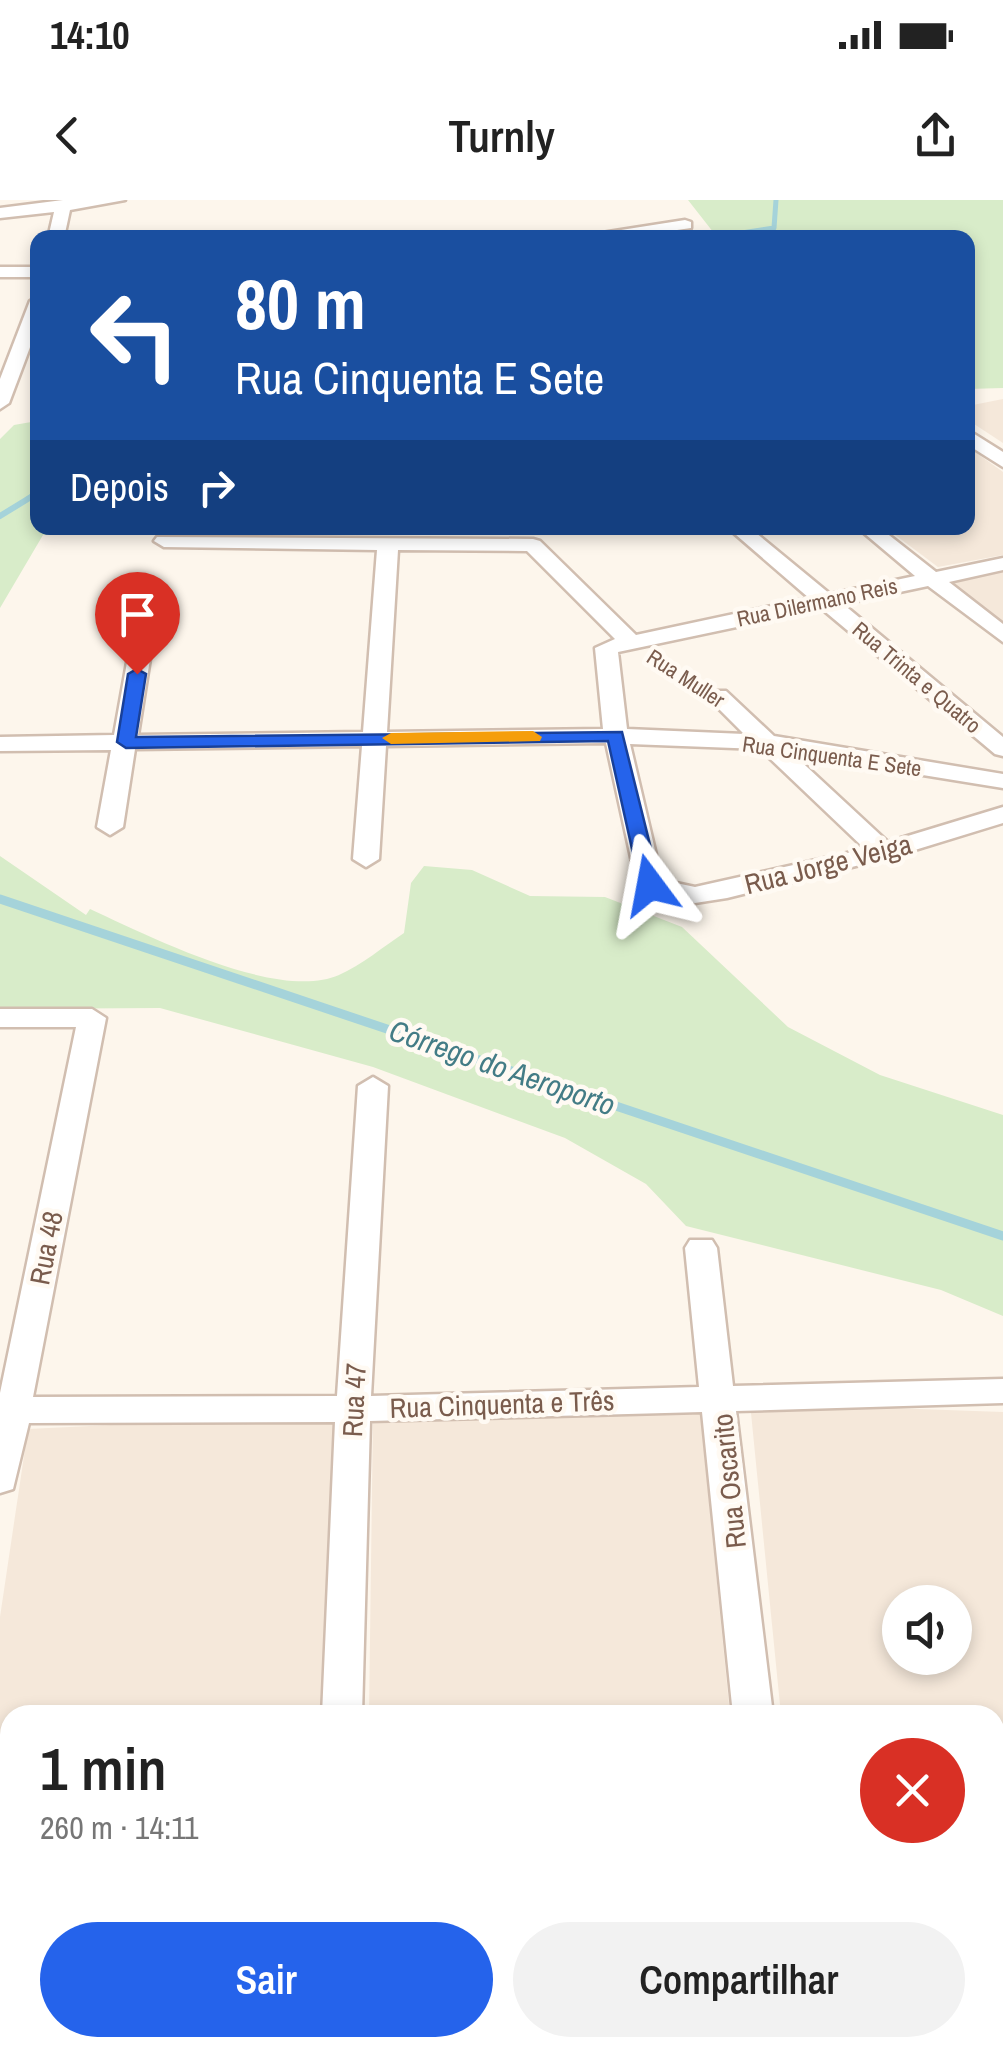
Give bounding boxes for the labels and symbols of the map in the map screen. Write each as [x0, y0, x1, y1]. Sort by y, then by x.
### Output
street label: Rua Dilermano Reis [734, 570, 900, 634]
pin [95, 572, 180, 675]
street label: Rua Trinta e Quatro [846, 614, 988, 740]
street label: Rua Muller [641, 642, 731, 714]
street label: Rua Cinquenta E Sete [741, 729, 923, 783]
street label: Rua Jorge Veiga [740, 825, 916, 903]
position arrow [598, 833, 702, 937]
water label: Córrego do Aeroporto [384, 1010, 621, 1124]
street label: Rua 48 [20, 1208, 72, 1288]
street label: Rua 47 [333, 1362, 375, 1438]
street label: Rua Cinquenta e Três [389, 1381, 615, 1427]
street label: Rua Oscarito [703, 1412, 755, 1550]

